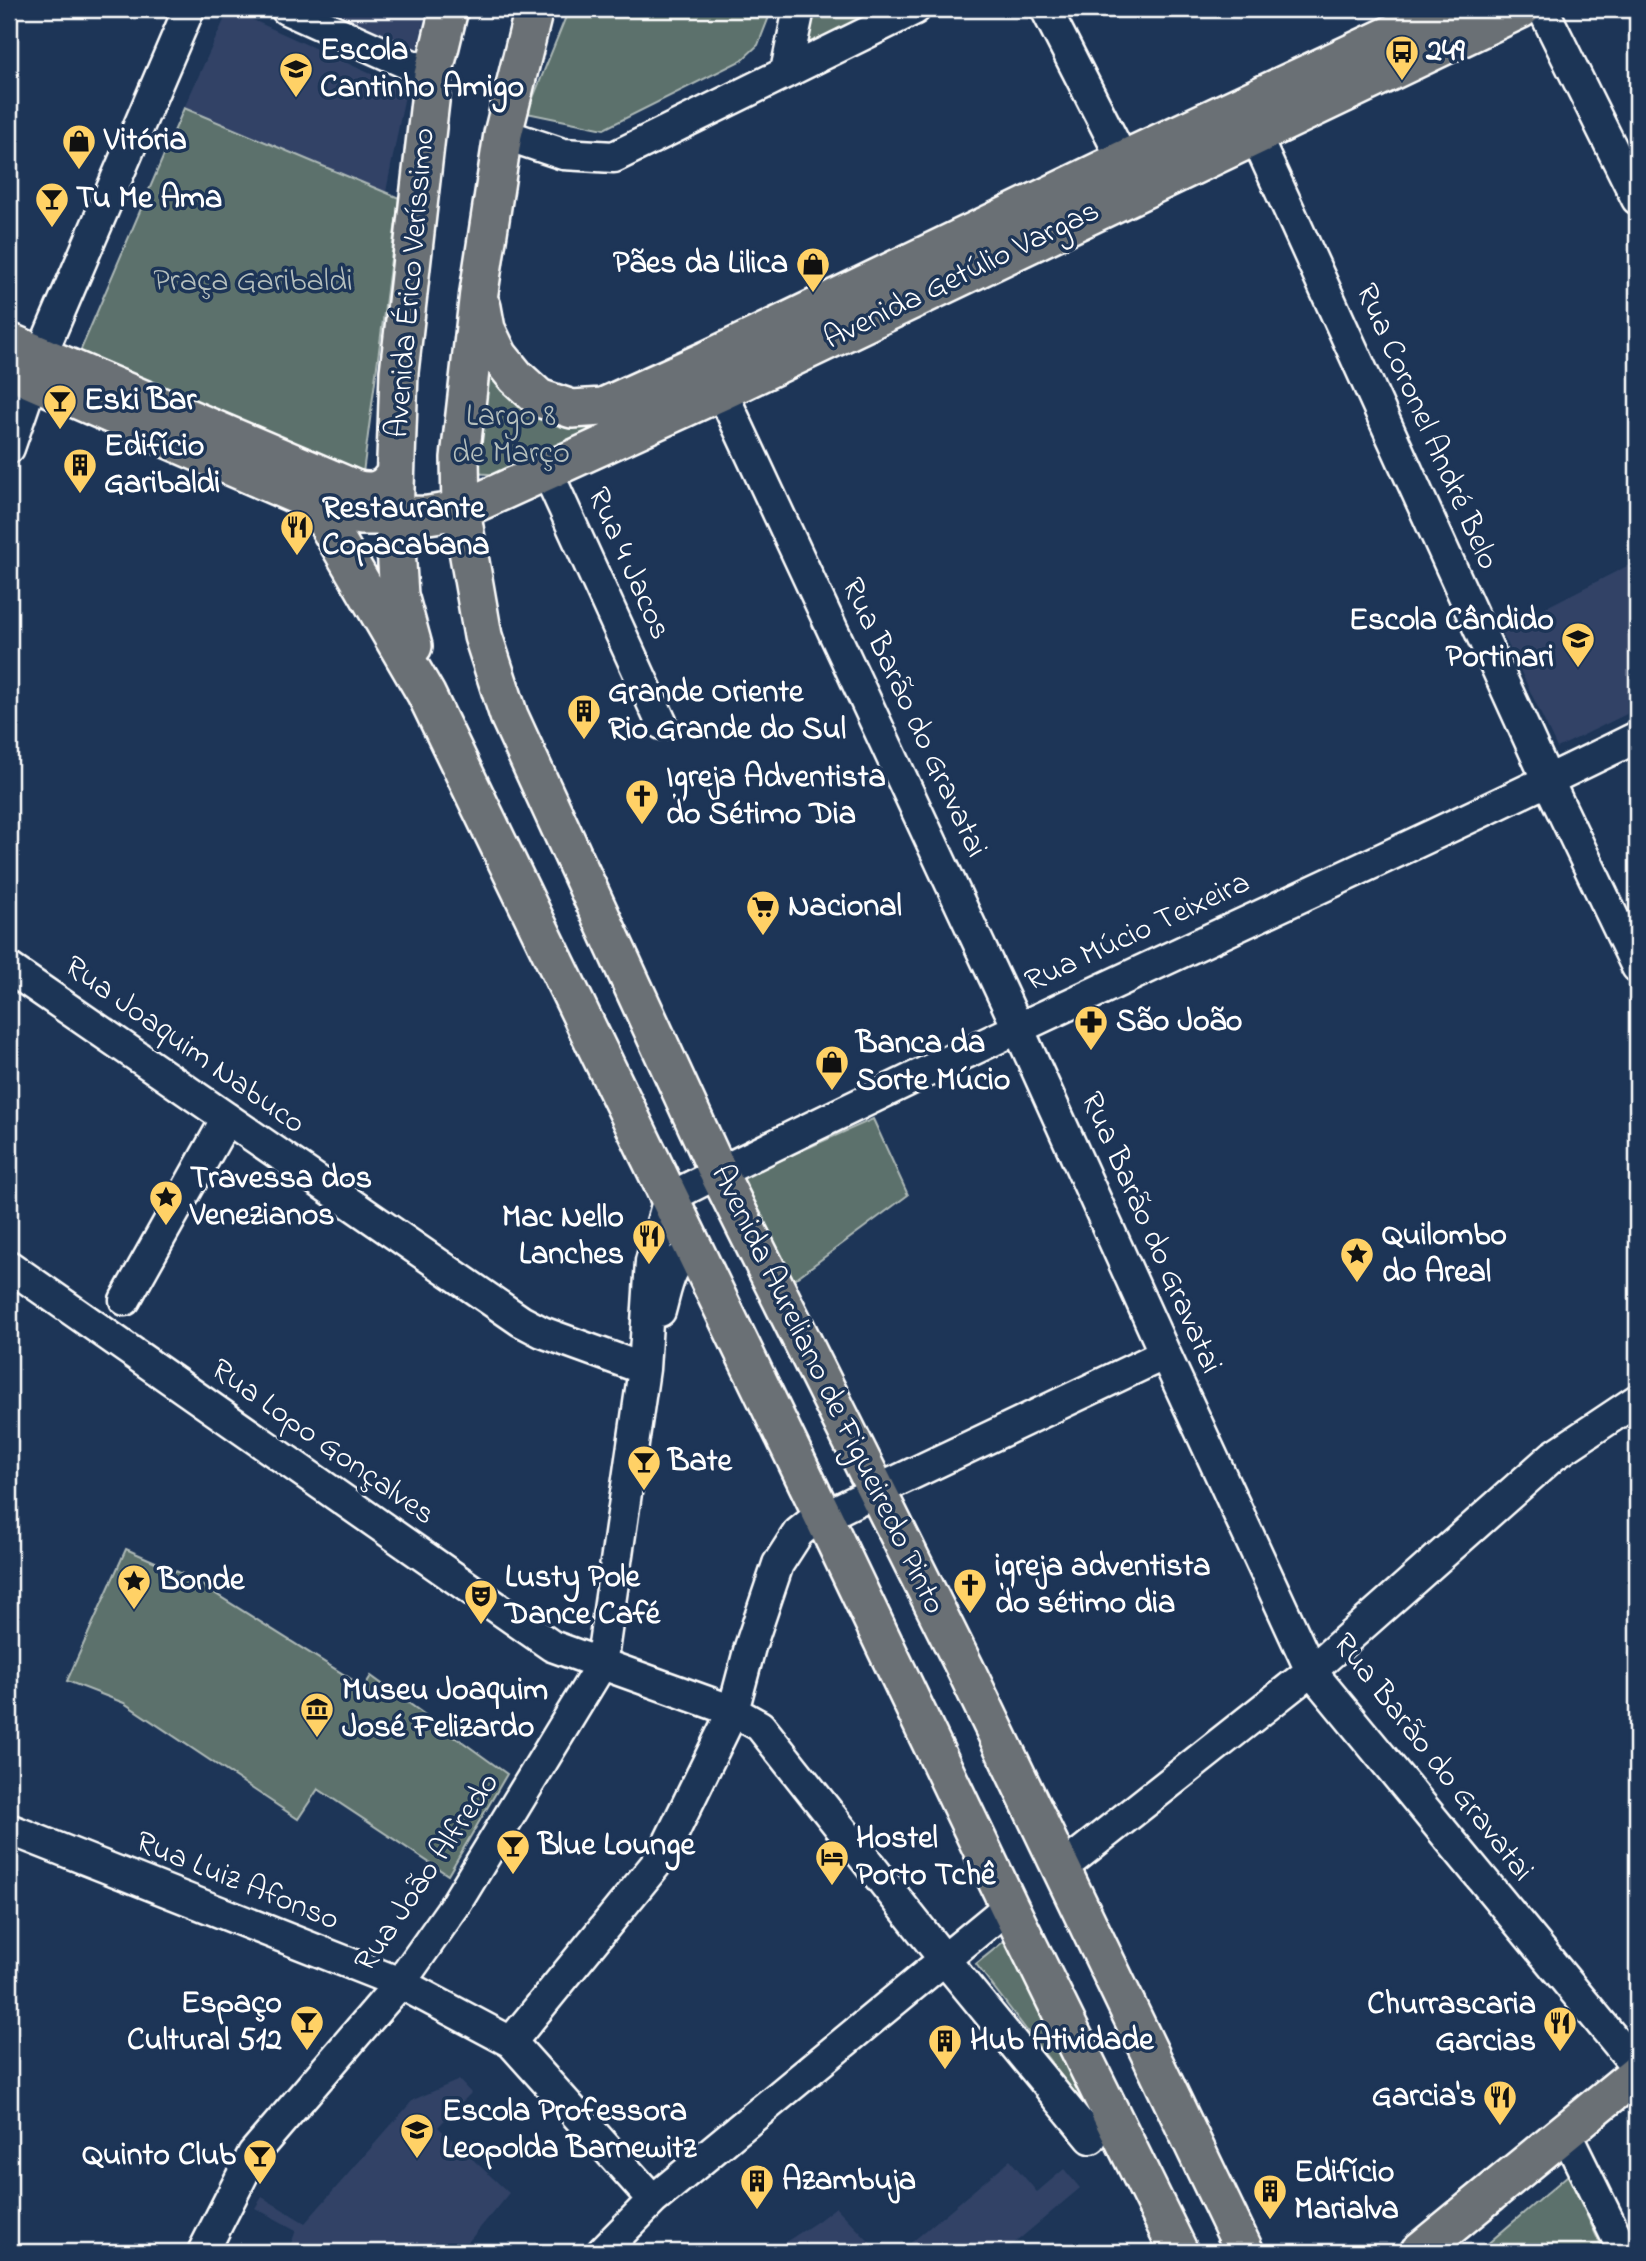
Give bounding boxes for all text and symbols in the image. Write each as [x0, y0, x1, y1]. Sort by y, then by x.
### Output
place label: Escola Cantinho Amigo [320, 28, 524, 113]
place label: 249 [1425, 29, 1465, 76]
bus stop icon: 249 [1383, 33, 1421, 82]
school or university icon: Escola Cantinho Amigo [277, 50, 315, 99]
place label: Vitória [103, 118, 187, 165]
shop icon: Vitória [60, 122, 98, 171]
street label: Avenida Érico Veríssimo [375, 126, 449, 440]
place label: Tu Me Ama [76, 176, 222, 223]
bar icon: Tu Me Ama [33, 180, 71, 229]
street label: Avenida Getúlio Vargas [816, 189, 1108, 363]
place label: Pães da Lilica [613, 241, 788, 288]
shop icon: Pães da Lilica [794, 245, 832, 294]
park label: Praça Garibaldi [153, 259, 353, 306]
street label: Rua Coronel André Belo [1342, 276, 1510, 578]
place label: Eski Bar [84, 378, 197, 425]
bar icon: Eski Bar [41, 382, 79, 431]
park label: Largo 8 de Março [452, 394, 570, 478]
place label: Edifício Garibaldi [104, 424, 220, 508]
building icon: Edifício Garibaldi [61, 446, 99, 495]
street label: Rua 4 Jacos [574, 480, 682, 648]
place label: Restaurante Copacabana [322, 486, 490, 570]
restaurant icon: Restaurante Copacabana [278, 508, 316, 557]
street label: Rua Barão do Gravatai [827, 570, 999, 866]
place label: Escola Cândido Portinari [1349, 598, 1554, 682]
school or university icon: Escola Cândido Portinari [1559, 620, 1597, 669]
place label: Grande Oriente Rio Grande do Sul [608, 670, 846, 754]
building icon: Grande Oriente Rio Grande do Sul [565, 692, 603, 741]
place label: Igreja Adventista do Sétimo Dia [666, 755, 886, 839]
church icon: Igreja Adventista do Sétimo Dia [623, 777, 661, 826]
street label: Rua Múcio Teixeira [1018, 860, 1258, 1006]
place label: Nacional [788, 884, 902, 931]
supermarket icon: Nacional [744, 888, 782, 937]
street label: Rua Joaquim Nabuco [54, 945, 314, 1147]
place label: São João [1116, 999, 1242, 1046]
pharmacy icon: São João [1072, 1003, 1110, 1052]
place label: Banca da Sorte Múcio [854, 1021, 1010, 1105]
shop icon: Banca da Sorte Múcio [813, 1043, 851, 1092]
street label: Rua Barão do Gravatai [1067, 1085, 1233, 1381]
place label: Travessa dos Venezianos [189, 1156, 372, 1240]
street label: Avenida Aureliano de Figueiredo Pinto [697, 1157, 957, 1623]
place icon: Travessa dos Venezianos [147, 1178, 185, 1227]
place label: Mac Nello Lanches [502, 1195, 624, 1279]
place label: Quilombo do Areal [1382, 1213, 1507, 1297]
restaurant icon: Mac Nello Lanches [630, 1217, 668, 1266]
place icon: Quilombo do Areal [1338, 1235, 1376, 1284]
street label: Rua Lopo Gonçalves [200, 1348, 444, 1538]
place label: Bate [666, 1439, 734, 1486]
bar icon: Bate [625, 1443, 663, 1492]
place label: igreja adventista do sétimo dia [995, 1544, 1211, 1628]
place label: Lusty Pole Dance Café [503, 1555, 662, 1639]
place label: Bonde [156, 1558, 246, 1605]
place icon: Bonde [115, 1562, 153, 1611]
church icon: igreja adventista do sétimo dia [951, 1566, 989, 1615]
theatre icon: Lusty Pole Dance Café [462, 1577, 500, 1626]
street label: Rua Barão do Gravatai [1320, 1624, 1544, 1892]
place label: Museu Joaquim José Felizardo [342, 1668, 548, 1752]
museum icon: Museu Joaquim José Felizardo [298, 1690, 336, 1739]
street label: Rua João Alfredo [344, 1764, 512, 1982]
place label: Hostel Porto Tchê [856, 1816, 997, 1900]
street label: Rua Luiz Afonso [128, 1820, 346, 1944]
place label: Blue Lounge [536, 1823, 696, 1871]
bar icon: Blue Lounge [494, 1827, 532, 1876]
hotel icon: Hostel Porto Tchê [813, 1838, 851, 1887]
place label: Espaço Cultural 512 [127, 1981, 282, 2065]
place label: Churrascaria Garcias [1367, 1982, 1536, 2066]
bar icon: Espaço Cultural 512 [288, 2003, 326, 2052]
restaurant icon: Churrascaria Garcias [1541, 2004, 1579, 2053]
place label: Hub Atividade [970, 2018, 1155, 2065]
building icon: Hub Atividade [926, 2022, 964, 2071]
place label: Garcia's [1372, 2074, 1476, 2121]
restaurant icon: Garcia's [1481, 2078, 1519, 2127]
place label: Escola Professora Leopolda Barnewitz [442, 2089, 697, 2173]
school or university icon: Escola Professora Leopolda Barnewitz [398, 2111, 436, 2160]
place label: Quinto Club [82, 2133, 236, 2180]
bar icon: Quinto Club [241, 2137, 279, 2186]
place label: Edifício Marialva [1294, 2150, 1399, 2234]
place label: Azambuja [782, 2158, 916, 2205]
building icon: Azambuja [738, 2162, 776, 2211]
building icon: Edifício Marialva [1251, 2172, 1289, 2221]

